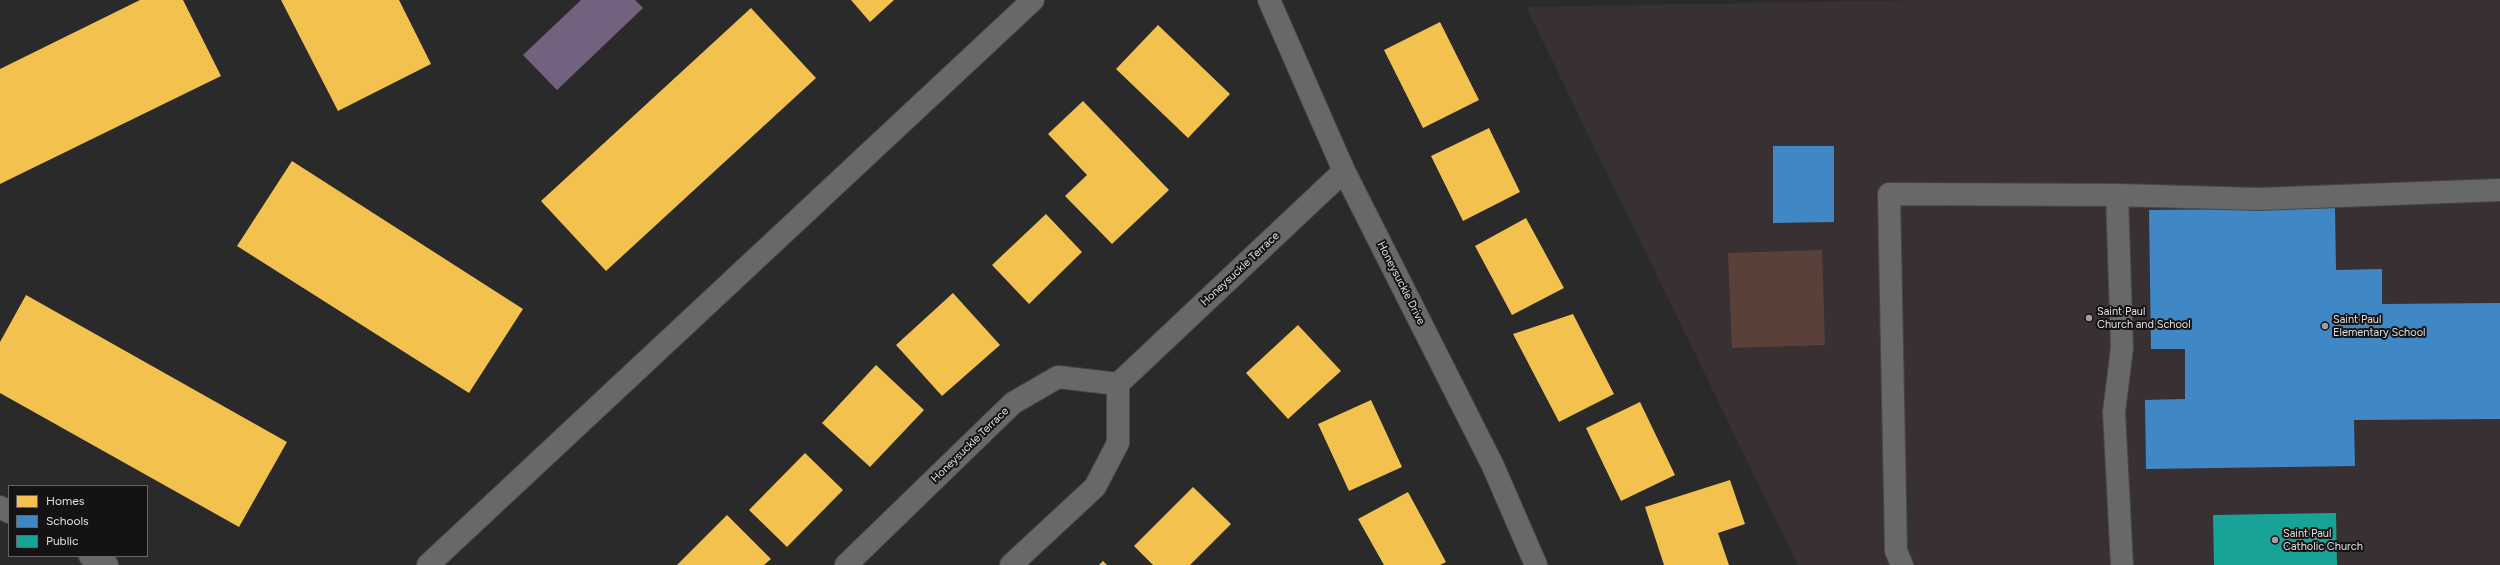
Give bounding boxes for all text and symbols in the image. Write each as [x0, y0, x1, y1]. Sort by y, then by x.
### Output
street label: Honeysuckle Terrace [1198, 229, 1282, 309]
street label: Honeysuckle Drive [1374, 239, 1428, 327]
place label: Saint Paul Church and School [2097, 305, 2191, 331]
marker: Saint Paul Church and School [2084, 313, 2094, 323]
place label: Saint Paul Elementary School [2333, 313, 2425, 339]
marker: Saint Paul Elementary School [2320, 321, 2330, 331]
street label: Honeysuckle Terrace [929, 405, 1011, 485]
legend [8, 485, 148, 557]
text: Homes [46, 494, 84, 508]
text: Schools [46, 514, 89, 528]
place label: Saint Paul Catholic Church [2283, 527, 2363, 553]
text: Public [46, 534, 79, 548]
marker: Saint Paul Catholic Church [2270, 535, 2280, 545]

